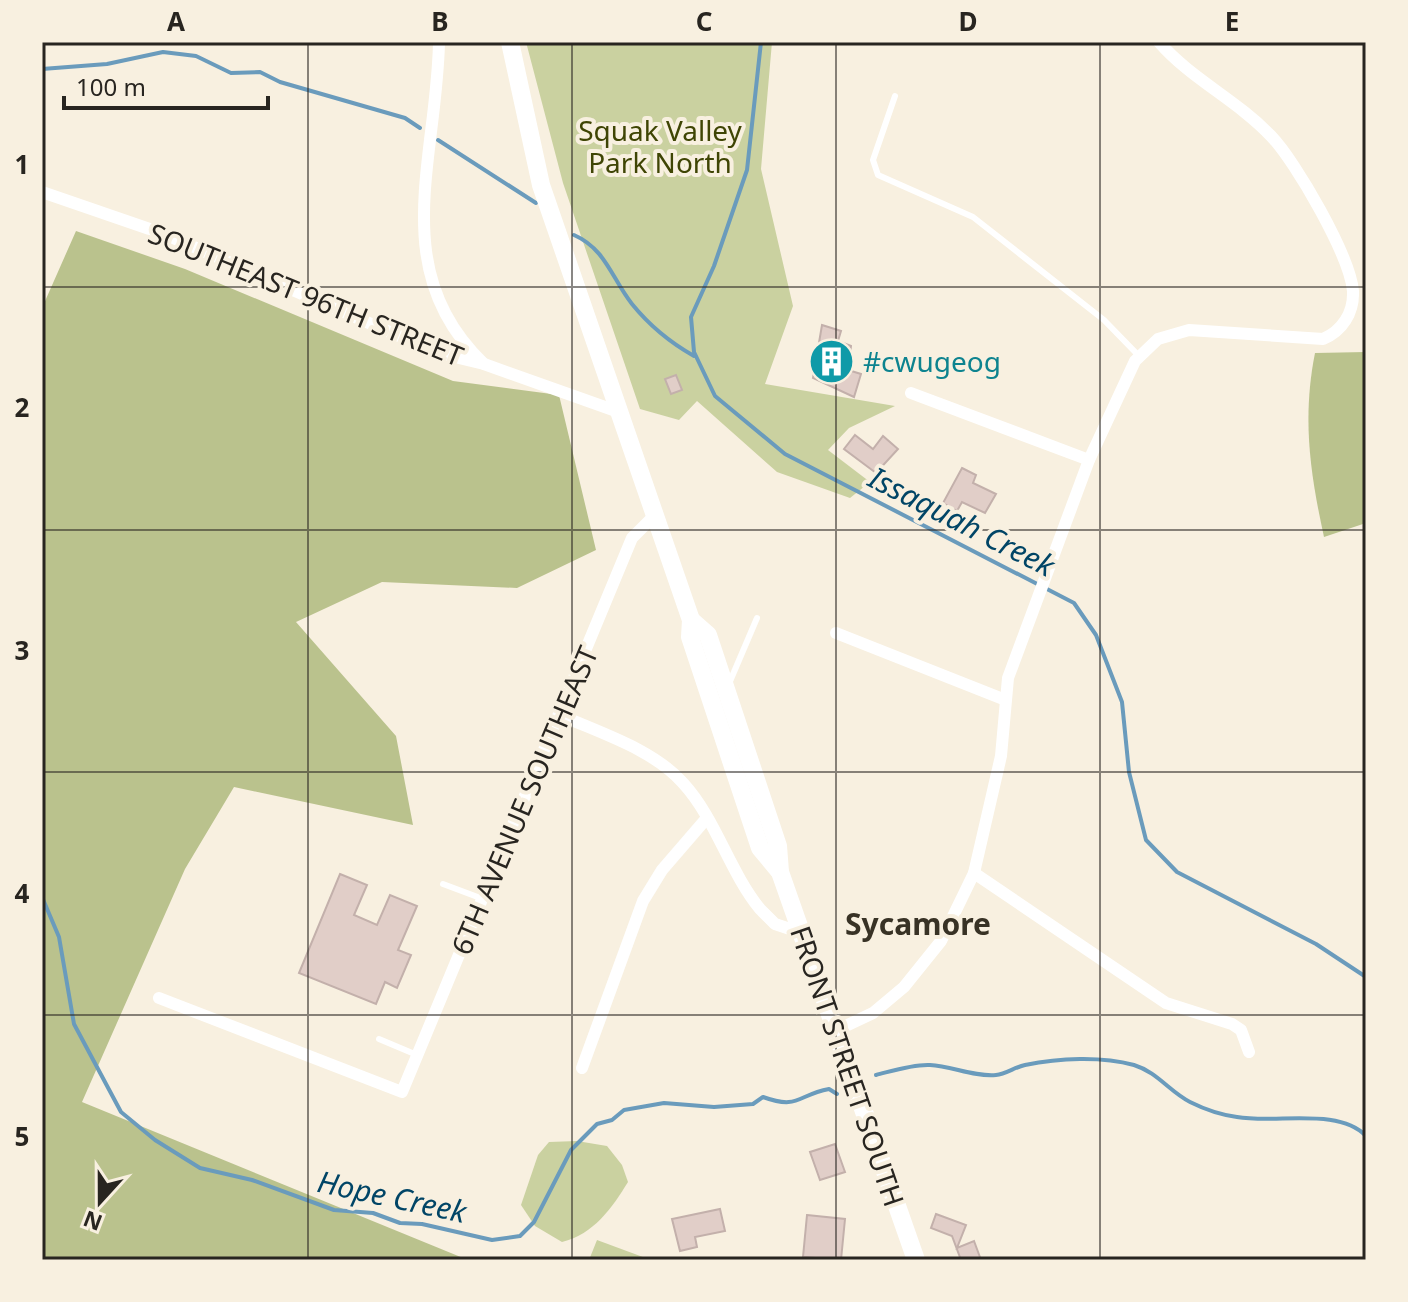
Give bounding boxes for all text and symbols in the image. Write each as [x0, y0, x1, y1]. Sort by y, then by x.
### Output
text: A [167, 3, 185, 39]
text: B [431, 3, 449, 39]
text: C [696, 3, 712, 39]
text: D [958, 3, 978, 39]
text: E [1225, 3, 1239, 39]
scale bar [64, 60, 268, 110]
text: 100 m [76, 70, 146, 103]
park label: Squak Valley Park North [578, 111, 743, 181]
text: 1 [15, 146, 29, 182]
street label: SOUTHEAST 96TH STREET [143, 213, 469, 375]
building icon: #cwugeog [808, 337, 856, 385]
place label: #cwugeog [863, 342, 1001, 380]
text: 2 [15, 389, 30, 425]
water label: Issaquah Creek [861, 456, 1063, 586]
text: 3 [15, 632, 29, 668]
street label: 6TH AVENUE SOUTHEAST [442, 639, 606, 960]
text: 4 [15, 875, 30, 911]
district label: Sycamore [845, 903, 991, 944]
street label: FRONT STREET SOUTH [782, 921, 914, 1211]
text: 5 [15, 1118, 29, 1154]
water label: Hope Creek [314, 1160, 471, 1232]
north arrow [60, 1162, 140, 1242]
text: N [79, 1204, 106, 1239]

